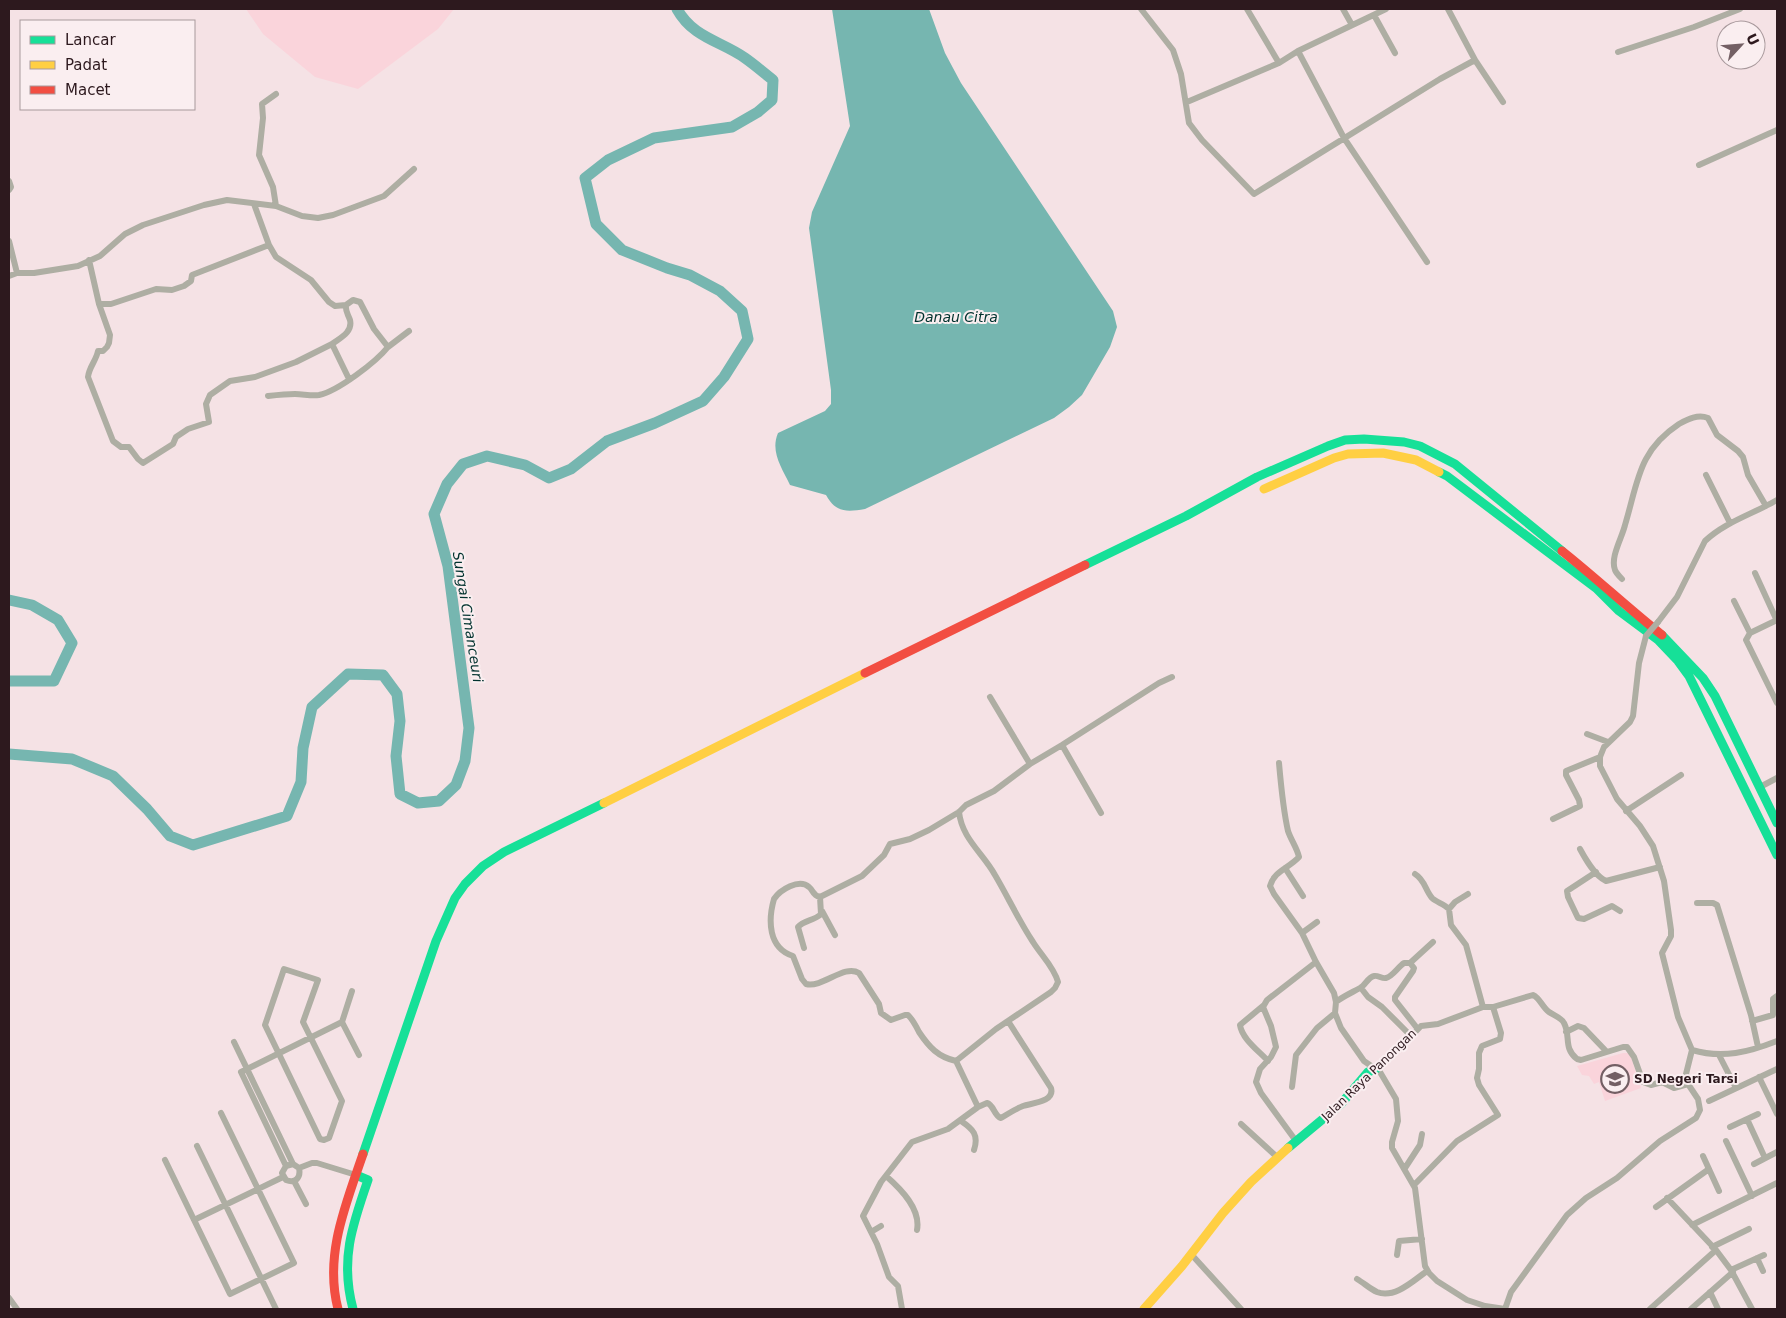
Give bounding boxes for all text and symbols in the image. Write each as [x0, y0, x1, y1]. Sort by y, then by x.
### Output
legend [20, 20, 195, 110]
north arrow [1716, 20, 1766, 70]
text: Lancar [65, 31, 116, 49]
text: U [1743, 31, 1762, 48]
text: Padat [65, 56, 107, 74]
text: Macet [65, 81, 111, 99]
water label: Danau Citra [914, 309, 998, 325]
water label: Sungai Cimanceuri [450, 551, 486, 684]
street label: Jalan Raya Panongan [1318, 1026, 1419, 1124]
school or university icon: SD Negeri Tarsi [1600, 1064, 1630, 1094]
place label: SD Negeri Tarsi [1634, 1072, 1738, 1086]

